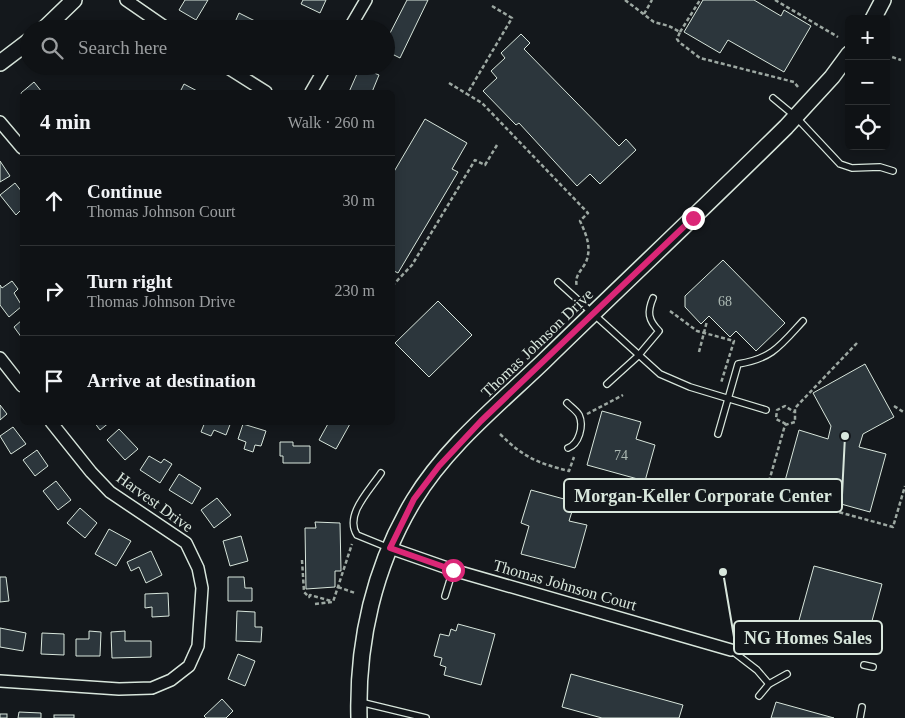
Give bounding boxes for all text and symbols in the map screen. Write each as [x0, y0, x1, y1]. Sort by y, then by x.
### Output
map controls [845, 15, 890, 150]
button: + [845, 15, 890, 60]
search box [20, 20, 395, 75]
icon: search [38, 34, 66, 62]
text: Search here [78, 37, 167, 58]
button: − [845, 60, 890, 105]
button: locate [845, 105, 890, 150]
text: 4 min [40, 110, 91, 134]
text: Walk · 260 m [288, 114, 375, 131]
text: Continue [87, 181, 162, 202]
icon: ahead [40, 187, 68, 215]
text: 30 m [343, 192, 375, 209]
text: Thomas Johnson Court [87, 203, 235, 220]
route end [682, 207, 705, 230]
text: Turn right [87, 271, 172, 292]
icon: right [40, 277, 68, 305]
text: 230 m [335, 282, 375, 299]
street label: Thomas Johnson Drive [478, 285, 596, 401]
text: Thomas Johnson Drive [87, 293, 235, 310]
house number: 68 [718, 294, 732, 309]
icon: arrive [40, 367, 68, 395]
text: Arrive at destination [87, 370, 256, 391]
house number: 74 [614, 448, 628, 463]
street label: Harvest Drive [114, 469, 196, 535]
callout: Morgan-Keller Corporate Center [564, 479, 842, 512]
text: Morgan-Keller Corporate Center [574, 486, 832, 506]
street label: Thomas Johnson Court [491, 556, 639, 614]
route start [442, 559, 465, 582]
callout: NG Homes Sales [734, 621, 882, 654]
text: NG Homes Sales [744, 628, 872, 648]

